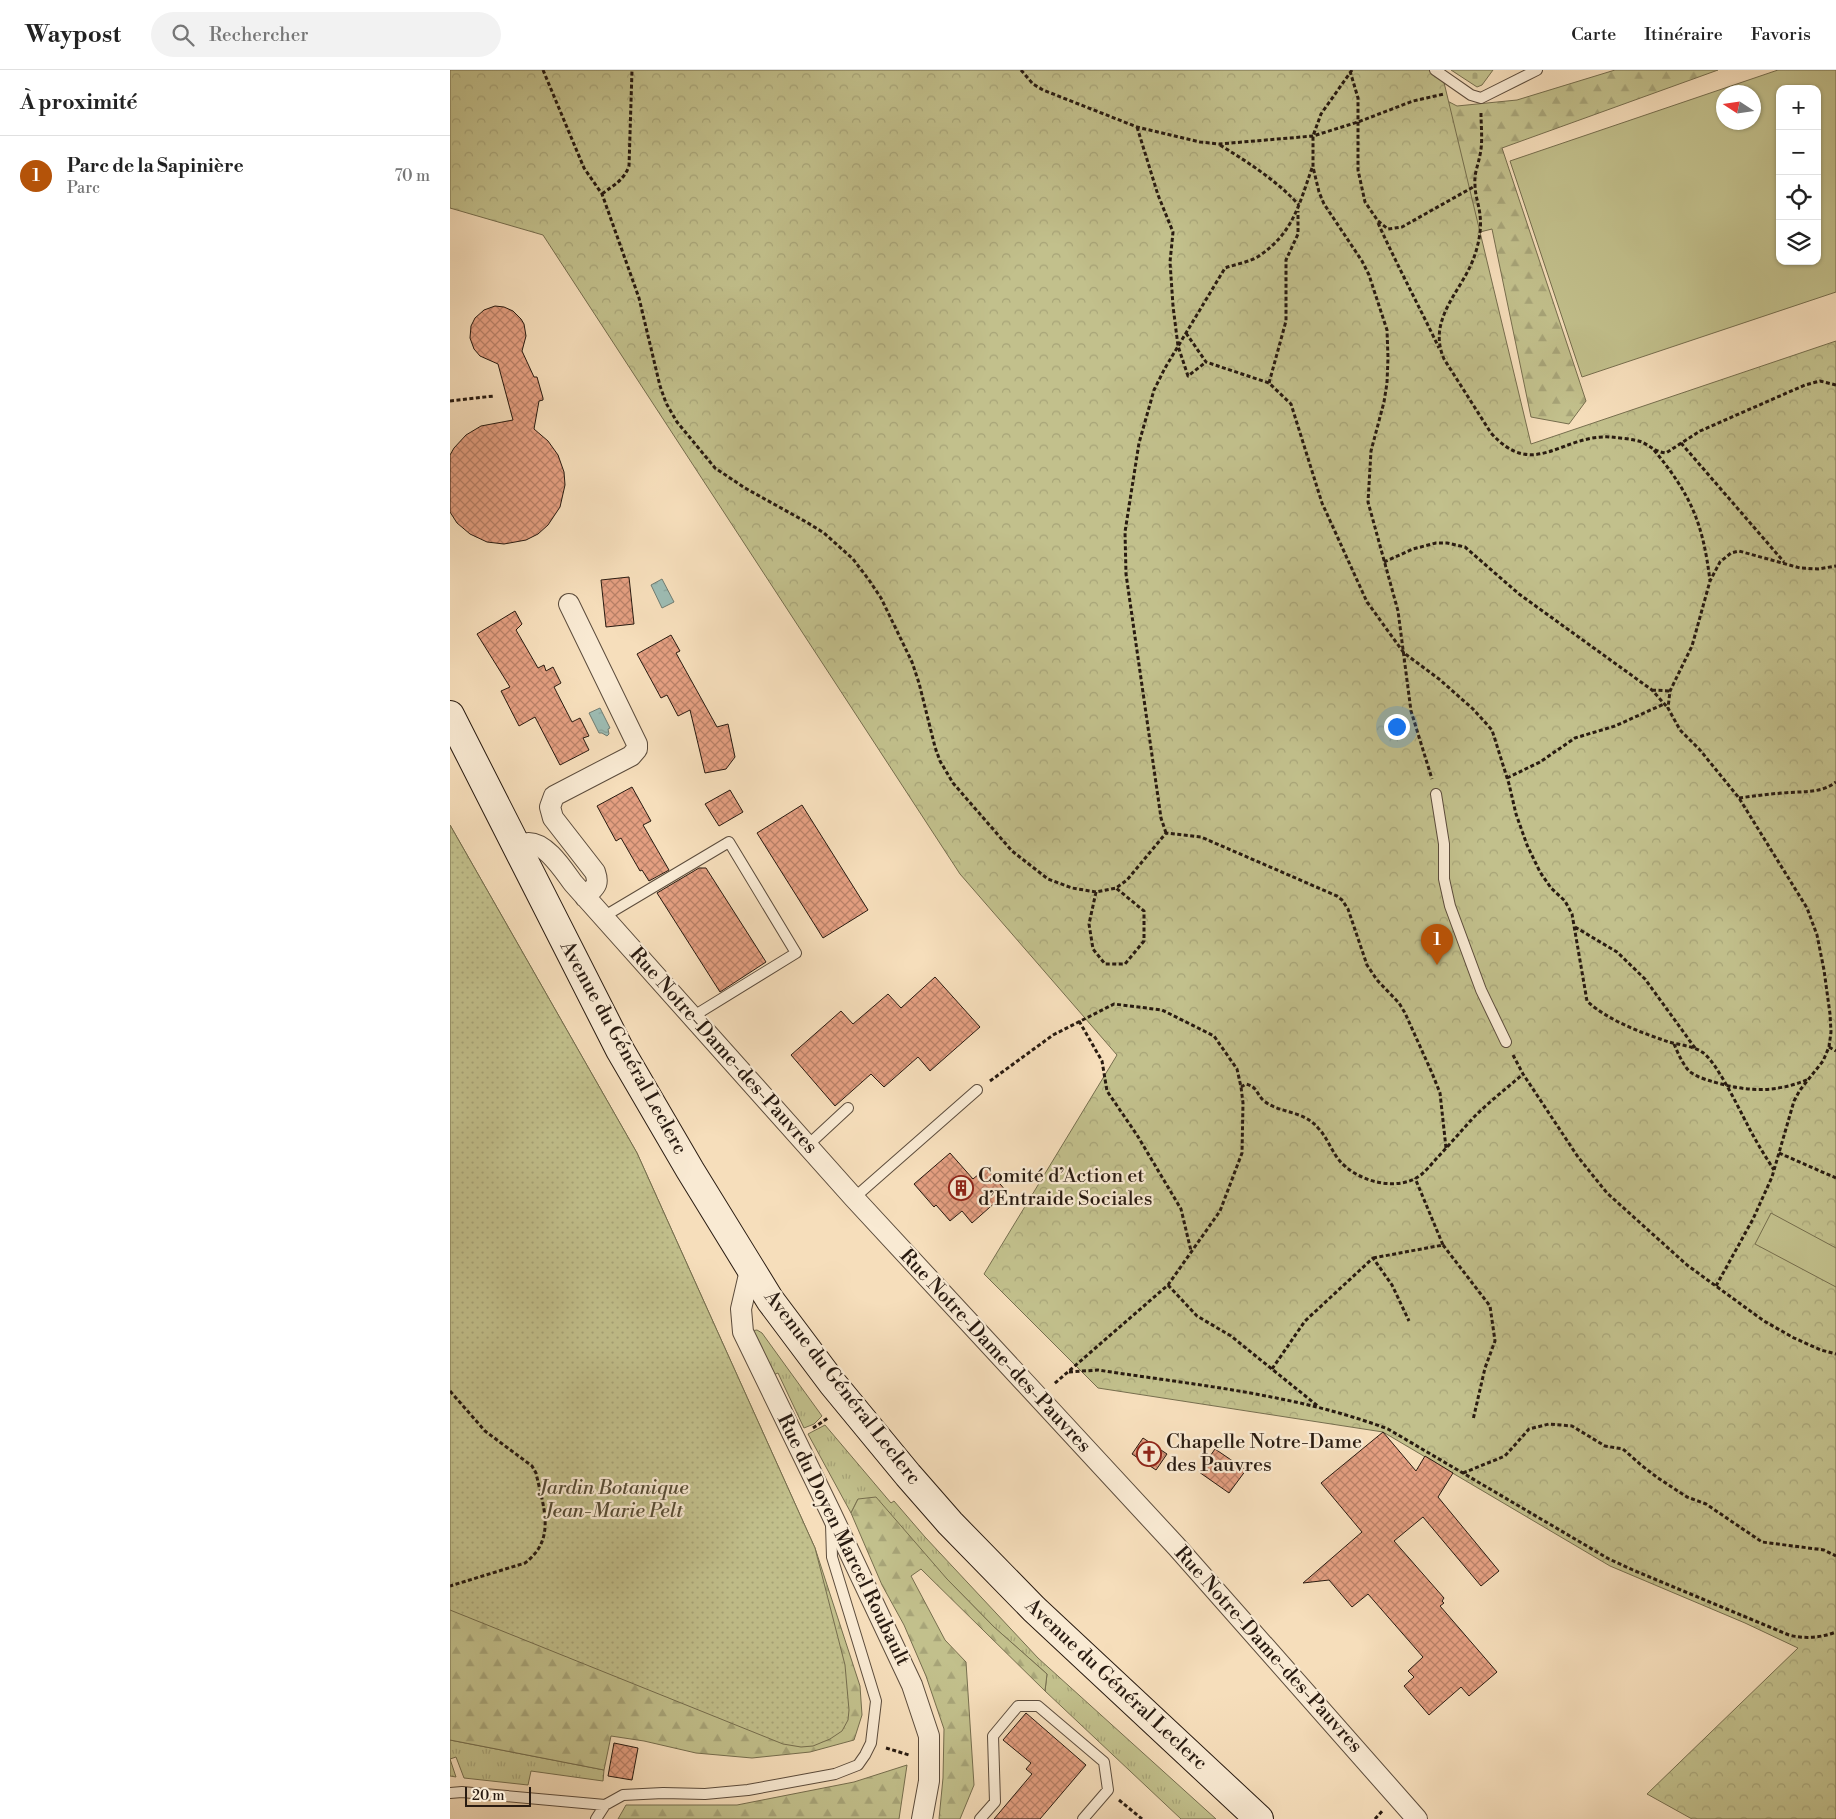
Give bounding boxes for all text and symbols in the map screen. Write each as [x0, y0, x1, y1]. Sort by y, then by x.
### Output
search box [151, 12, 501, 57]
text: Waypost [25, 20, 121, 50]
icon: search [169, 21, 197, 49]
text: Rechercher [209, 23, 308, 47]
text: Carte [1571, 23, 1616, 46]
text: Itinéraire [1644, 23, 1723, 46]
text: Favoris [1751, 23, 1811, 46]
north arrow [1716, 85, 1761, 130]
map controls [1776, 85, 1821, 265]
button: + [1776, 85, 1821, 130]
text: À proximité [20, 90, 137, 116]
button: − [1776, 130, 1821, 175]
text: Parc de la Sapinière [67, 154, 244, 178]
text: 1 [32, 166, 40, 186]
text: 70 m [394, 166, 430, 186]
button: locate [1776, 175, 1821, 220]
text: Parc [67, 178, 100, 198]
button: layers [1776, 220, 1821, 265]
your location [1384, 714, 1410, 740]
pin: 1 [1421, 924, 1453, 965]
street label: Avenue du Général Leclerc [553, 936, 692, 1159]
street label: Rue Notre-Dame-des-Pauvres [624, 943, 822, 1159]
place label: Comité d’Action et d’Entraide Sociales [978, 1164, 1152, 1212]
building icon: Comité d’Action et d’Entraide Sociales [948, 1175, 974, 1201]
street label: Rue Notre-Dame-des-Pauvres [894, 1244, 1096, 1458]
street label: Avenue du Général Leclerc [758, 1285, 926, 1490]
street label: Rue du Doyen Marcel Roubault [771, 1410, 915, 1670]
place label: Chapelle Notre-Dame des Pauvres [1166, 1430, 1362, 1478]
church icon: Chapelle Notre-Dame des Pauvres [1136, 1441, 1162, 1467]
park label: Jardin Botanique Jean-Marie Pelt [537, 1476, 689, 1524]
street label: Rue Notre-Dame-des-Pauvres [1169, 1542, 1367, 1758]
street label: Avenue du Général Leclerc [1019, 1593, 1212, 1776]
scale bar [465, 1784, 531, 1807]
text: 20 m [472, 1787, 504, 1805]

